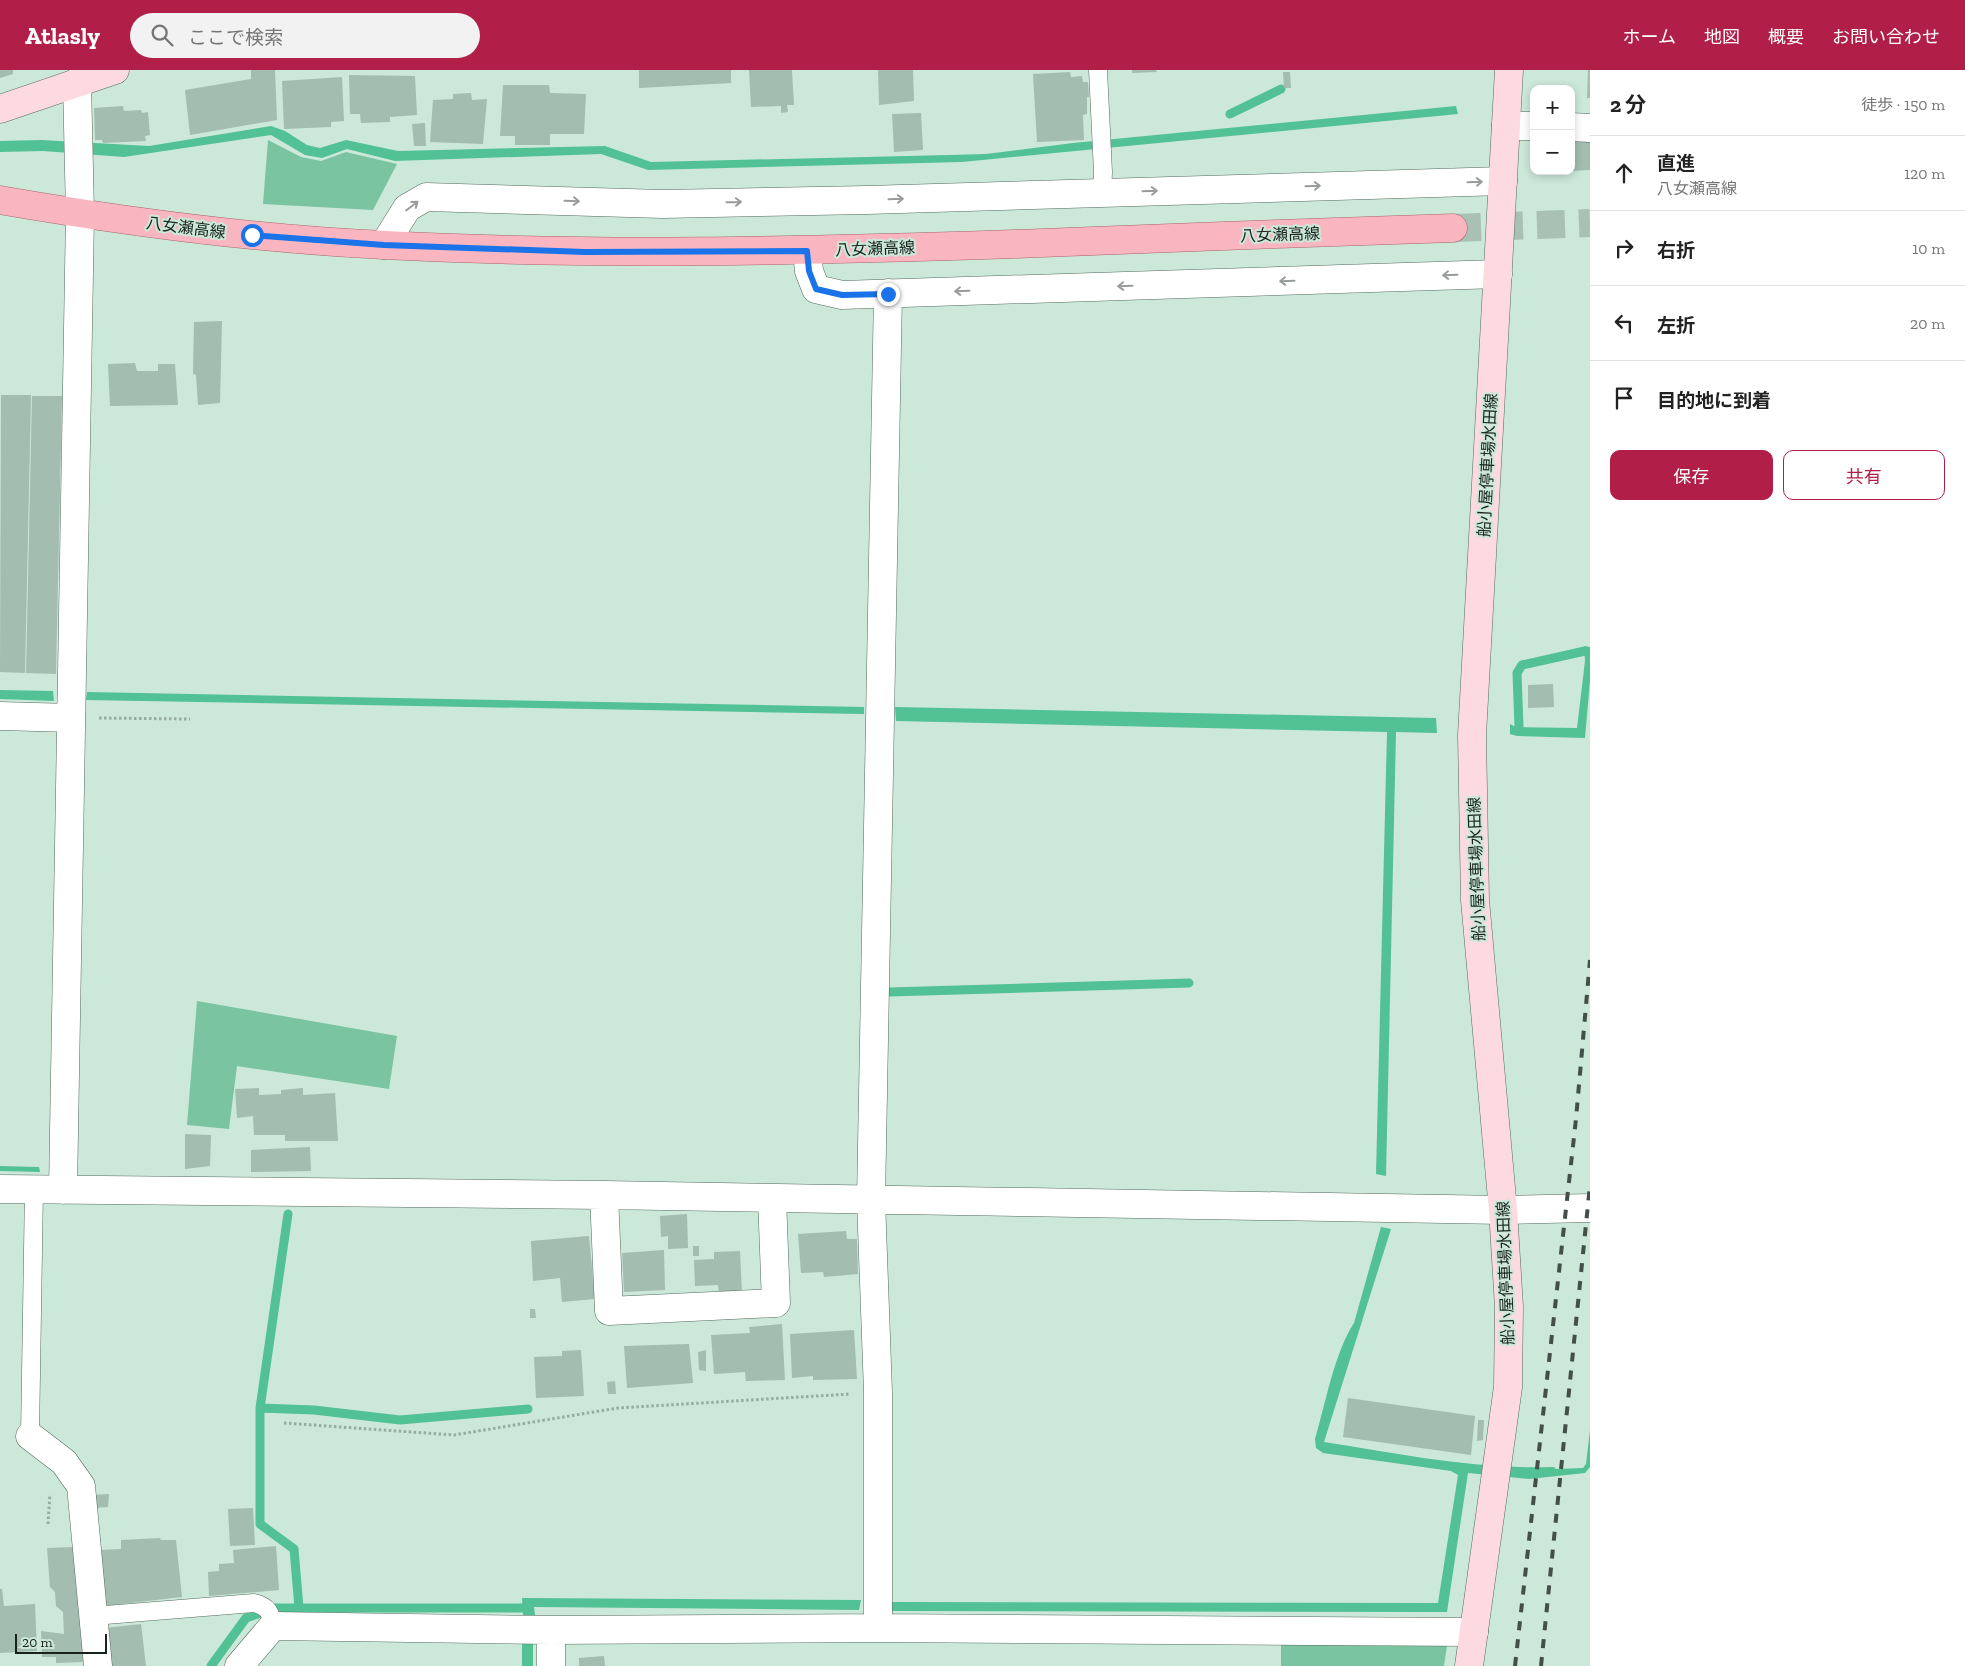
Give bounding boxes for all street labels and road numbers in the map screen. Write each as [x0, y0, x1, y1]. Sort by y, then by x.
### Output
street label: 八女瀬高線 [145, 213, 227, 242]
street label: 八女瀬高線 [1240, 224, 1320, 245]
street label: 八女瀬高線 [835, 238, 915, 259]
street label: 船小屋停車場水田線 [1474, 393, 1501, 537]
street label: 船小屋停車場水田線 [1464, 797, 1489, 941]
street label: 船小屋停車場水田線 [1493, 1201, 1518, 1345]

